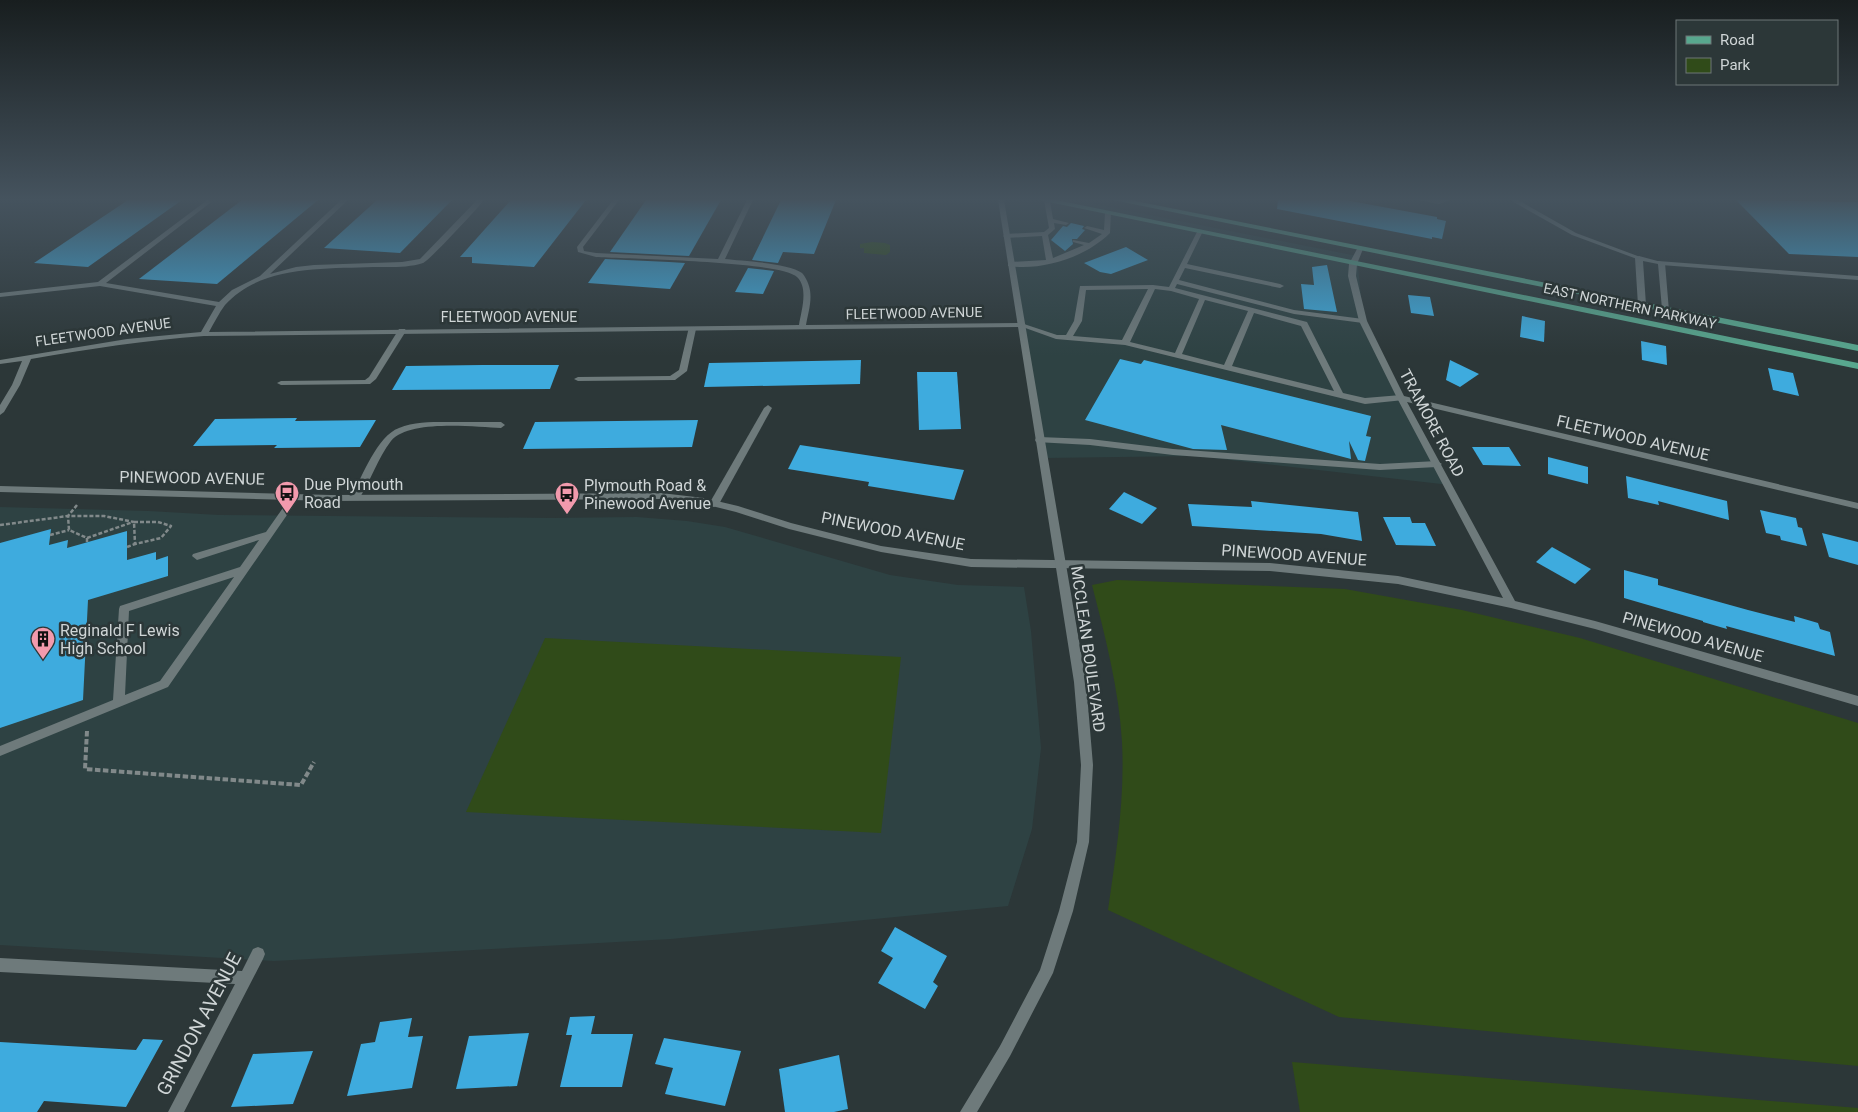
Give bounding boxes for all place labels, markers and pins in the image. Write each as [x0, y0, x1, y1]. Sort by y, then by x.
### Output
place label: Due Plymouth Road [304, 475, 403, 512]
place label: Plymouth Road & Pinewood Avenue [584, 476, 711, 513]
bus stop icon: Due Plymouth Road [274, 480, 300, 514]
bus stop icon: Plymouth Road & Pinewood Avenue [554, 481, 580, 515]
place label: Reginald F Lewis High School [60, 621, 180, 658]
building icon: Reginald F Lewis High School [30, 626, 56, 660]

